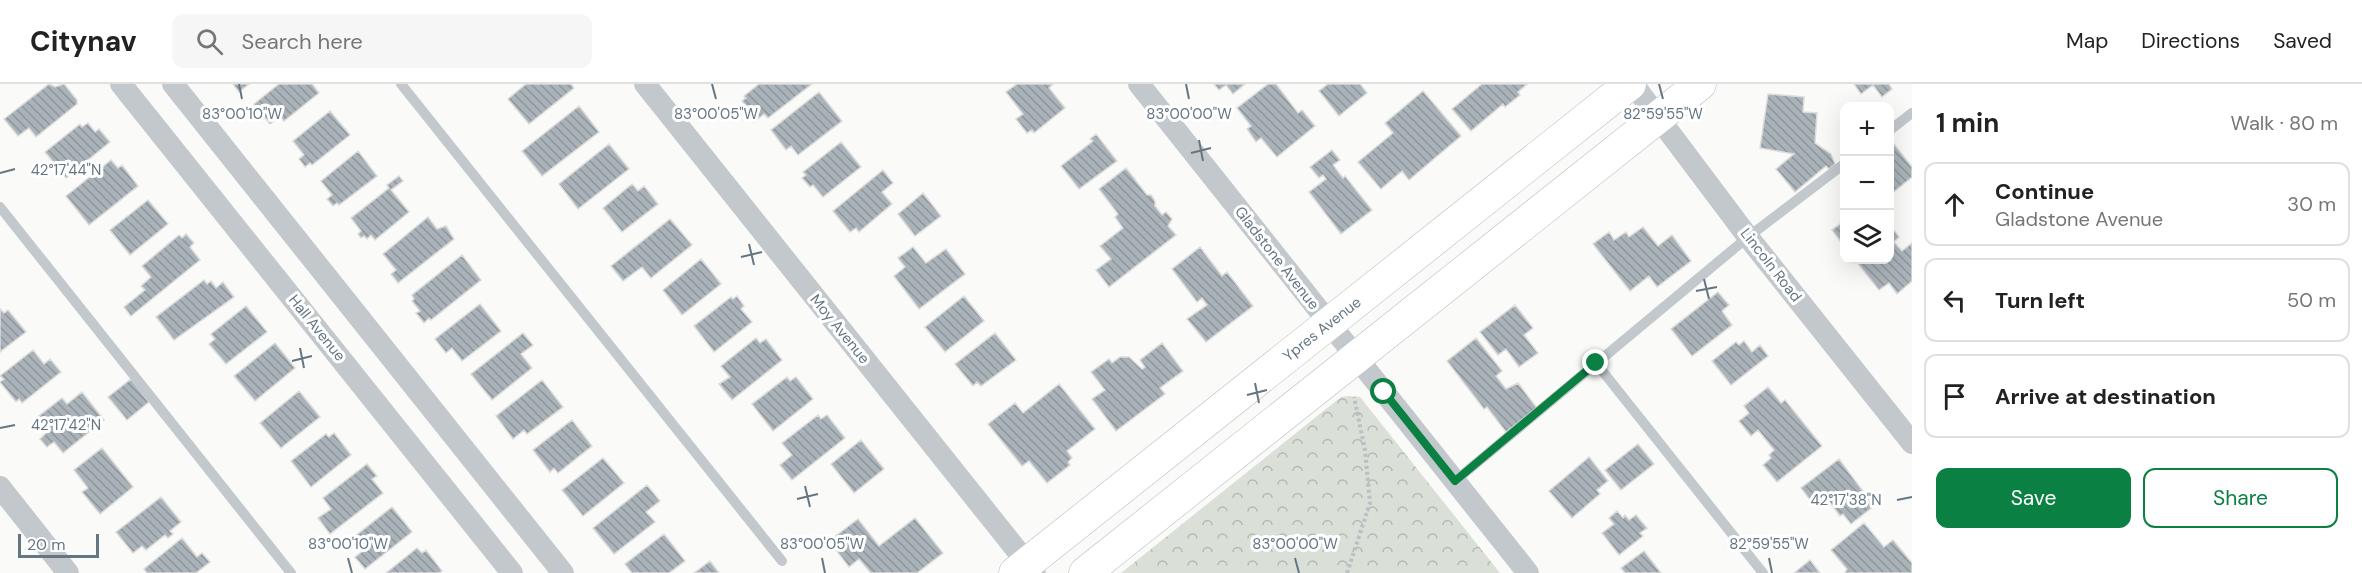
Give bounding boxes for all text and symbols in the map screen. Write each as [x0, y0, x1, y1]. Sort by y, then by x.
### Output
search box [172, 14, 592, 68]
text: Citynav [30, 23, 136, 60]
icon: search [193, 25, 226, 58]
text: Search here [241, 27, 363, 56]
text: Map [2066, 27, 2108, 55]
text: Directions [2141, 27, 2240, 55]
text: Saved [2273, 27, 2332, 55]
map controls [1840, 102, 1894, 264]
button: + [1840, 102, 1894, 156]
text: 83°00'10"W [202, 104, 282, 124]
text: 83°00'05"W [674, 104, 759, 124]
text: 83°00'00"W [1146, 104, 1232, 124]
text: 82°59'55"W [1623, 104, 1703, 124]
text: 1 min [1936, 106, 1999, 140]
text: Walk · 80 m [2231, 110, 2338, 136]
button: − [1840, 156, 1894, 210]
text: 42°17'44"N [31, 160, 101, 180]
text: Continue [1995, 177, 2094, 206]
icon: ahead [1938, 188, 1971, 221]
text: 30 m [2287, 191, 2336, 217]
street label: Gladstone Avenue [1230, 202, 1324, 314]
text: Gladstone Avenue [1995, 206, 2163, 232]
button: layers [1840, 210, 1894, 264]
street label: Lincoln Road [1736, 224, 1806, 306]
icon: left [1938, 284, 1971, 317]
text: Turn left [1995, 286, 2085, 315]
text: 50 m [2287, 287, 2336, 313]
street label: Moy Avenue [806, 290, 874, 368]
street label: Hall Avenue [284, 291, 350, 365]
street label: Ypres Avenue [1279, 292, 1365, 366]
route end [1582, 349, 1608, 375]
route start [1370, 378, 1396, 404]
icon: arrive [1938, 380, 1971, 413]
text: Arrive at destination [1995, 382, 2216, 411]
text: 42°17'42"N [31, 415, 101, 435]
button: Save [1936, 468, 2131, 528]
button: Share [2143, 468, 2338, 528]
text: 42°17'38"N [1810, 490, 1882, 510]
scale bar [18, 531, 99, 558]
text: 20 m [27, 534, 66, 555]
text: 83°00'10"W [308, 534, 388, 554]
text: 83°00'05"W [780, 534, 865, 554]
text: 83°00'00"W [1252, 534, 1338, 554]
text: 82°59'55"W [1729, 534, 1809, 554]

